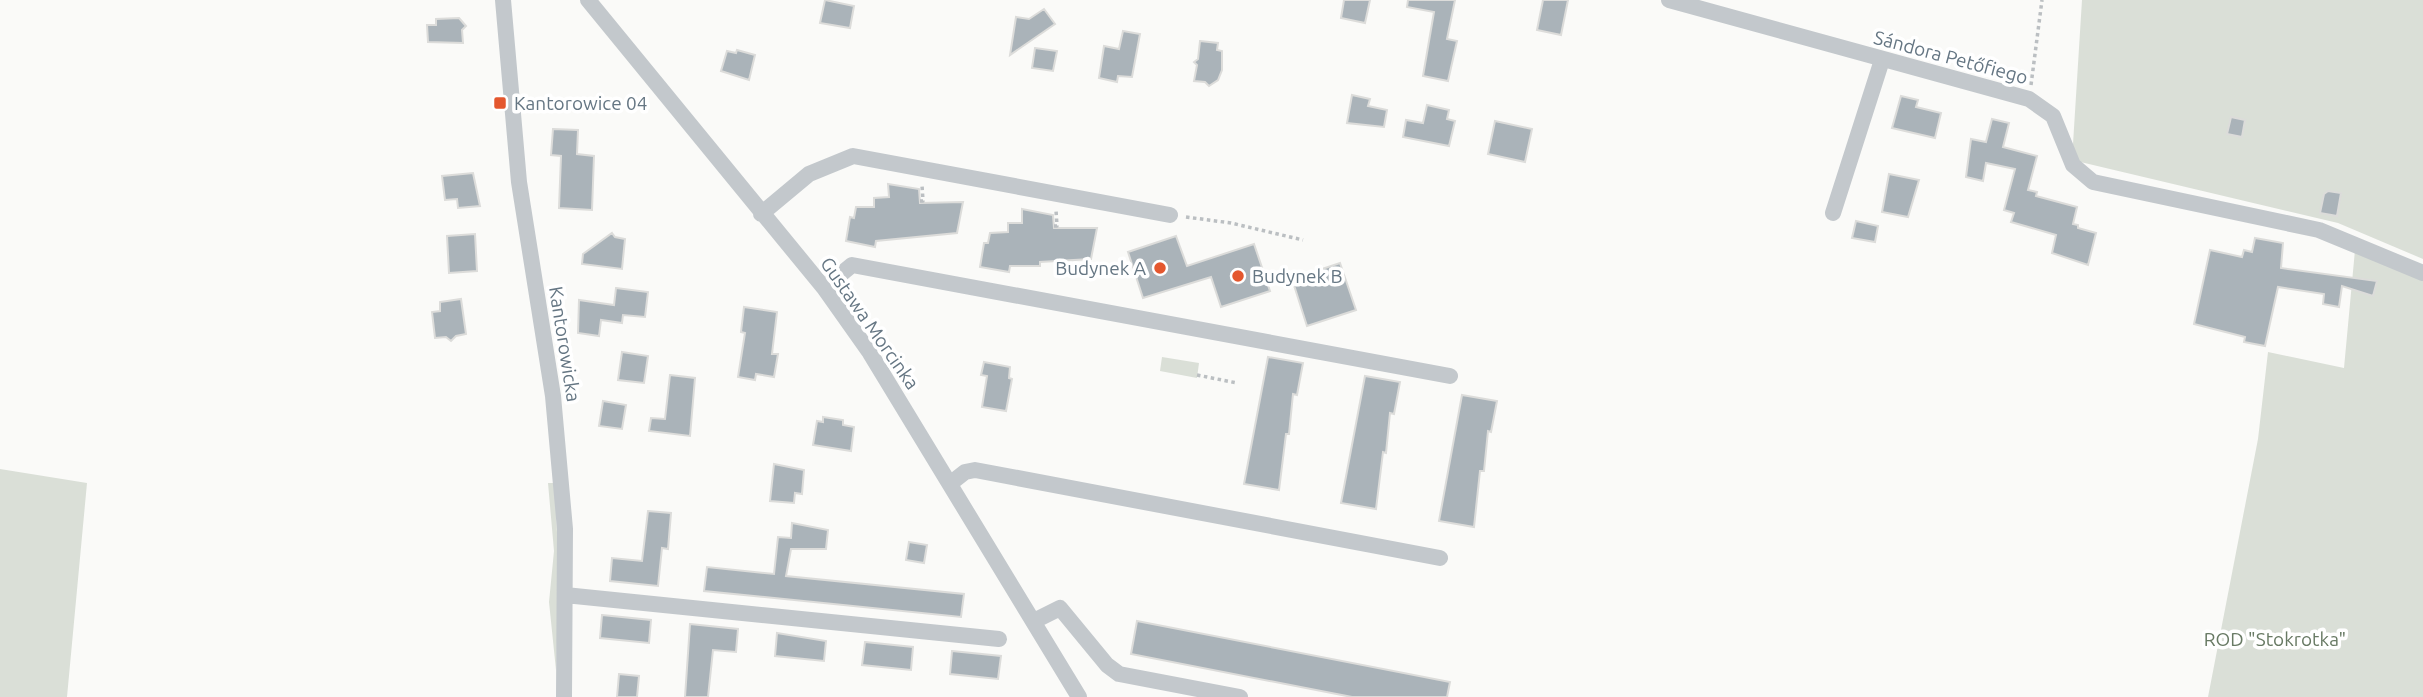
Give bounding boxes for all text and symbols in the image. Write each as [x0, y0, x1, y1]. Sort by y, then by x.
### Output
street label: Sándora Petőfiego [1872, 26, 2030, 88]
place label: Kantorowice 04 [514, 92, 647, 114]
marker: Kantorowice 04 [492, 95, 508, 111]
street label: Gustawa Morcinka [816, 253, 924, 393]
place label: Budynek A [1055, 257, 1147, 279]
marker: Budynek A [1152, 260, 1168, 276]
place label: Budynek B [1252, 265, 1343, 287]
marker: Budynek B [1230, 268, 1246, 284]
street label: Kantorowicka [545, 285, 585, 403]
park label: ROD "Stokrotka" [2204, 628, 2346, 650]

